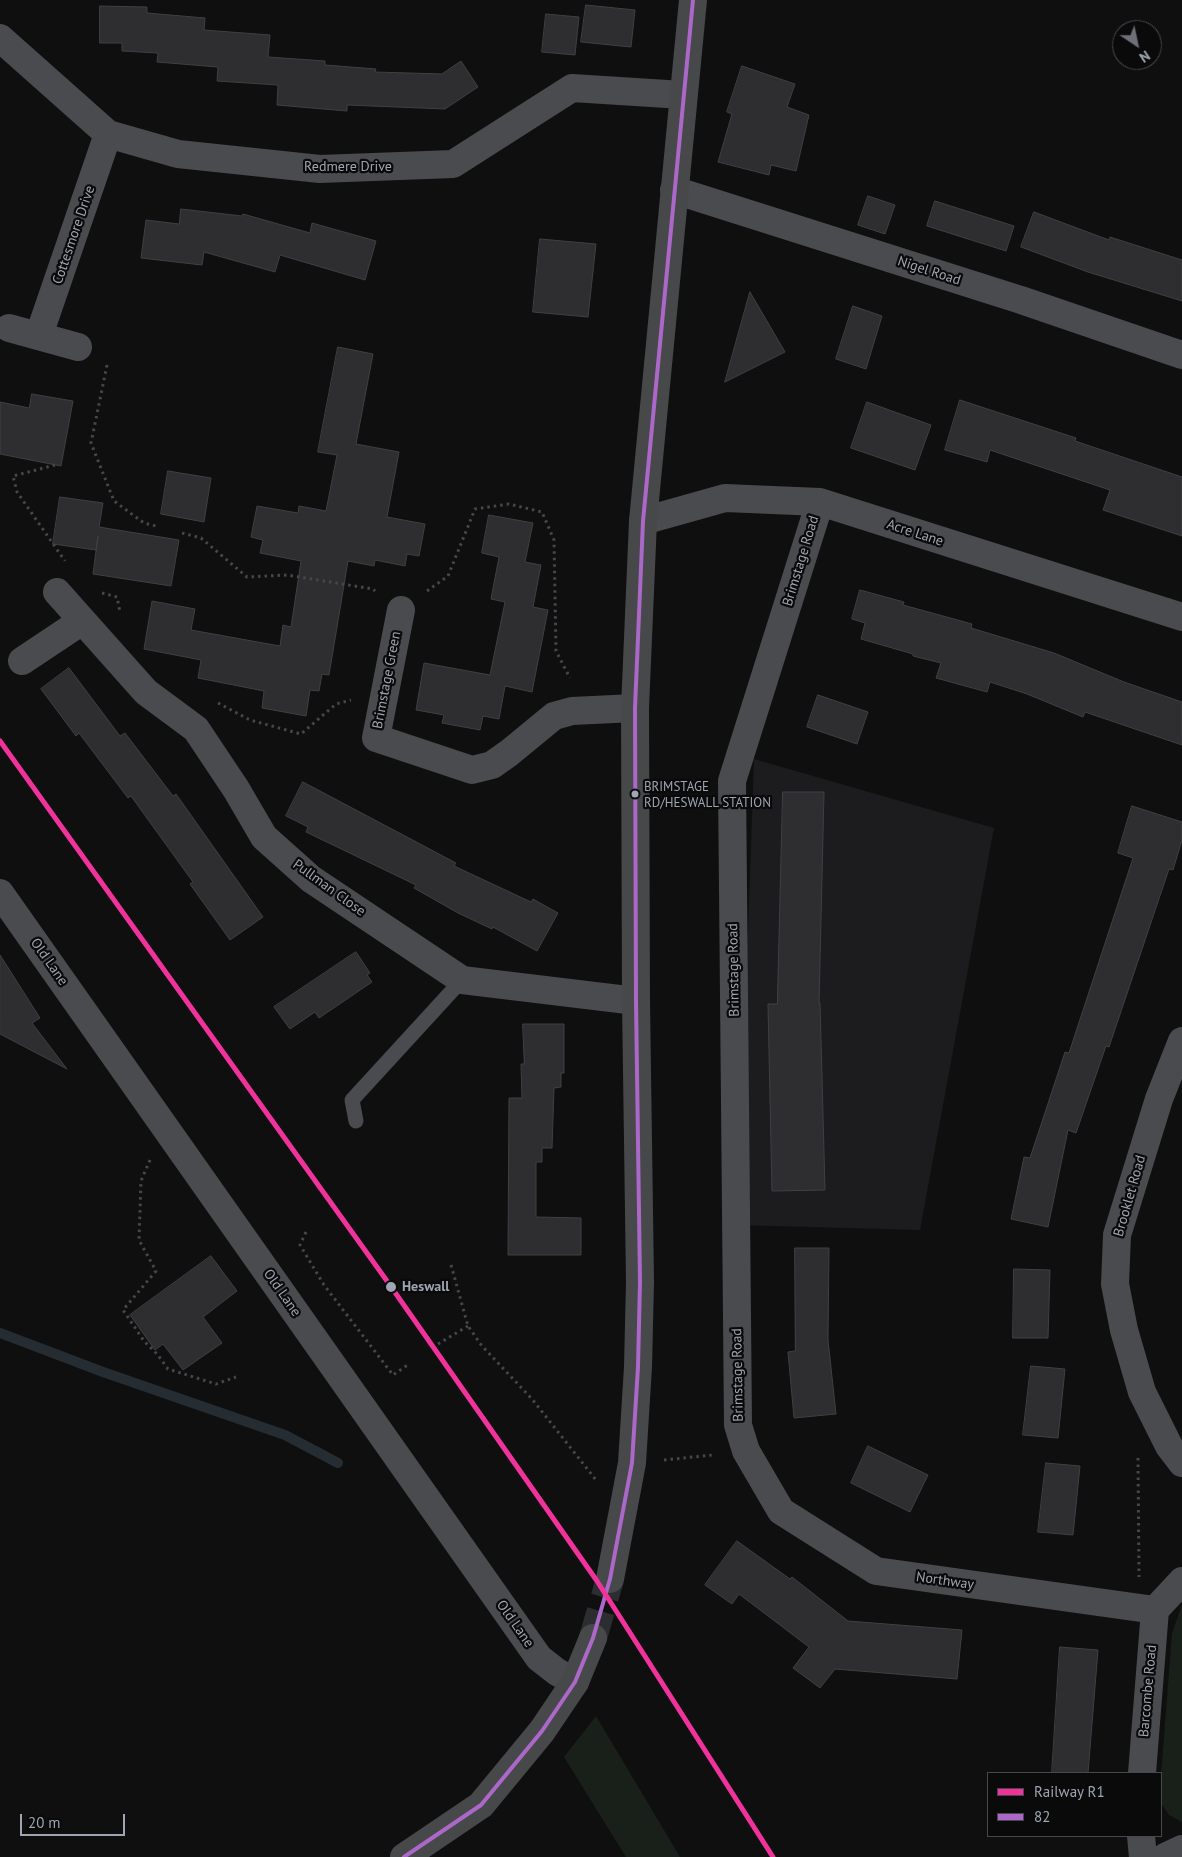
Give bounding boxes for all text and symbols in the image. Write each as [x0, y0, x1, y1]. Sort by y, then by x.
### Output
north arrow [1112, 20, 1162, 70]
text: N [1136, 47, 1154, 67]
street label: Redmere Drive [304, 159, 392, 175]
street label: Cottesmore Drive [49, 183, 99, 287]
street label: Nigel Road [895, 253, 963, 289]
street label: Brimstage Road [779, 514, 823, 608]
street label: Acre Lane [885, 516, 945, 550]
street label: Brimstage Green [369, 630, 405, 730]
place label: BRIMSTAGE RD/HESWALL STATION [644, 779, 771, 810]
marker: BRIMSTAGE RD/HESWALL STATION [630, 789, 640, 799]
street label: Pullman Close [290, 856, 368, 920]
street label: Brimstage Road [725, 923, 743, 1017]
street label: Old Lane [27, 935, 71, 989]
street label: Brooklet Road [1110, 1153, 1150, 1239]
street label: Old Lane [260, 1266, 304, 1320]
place label: Heswall [402, 1279, 449, 1295]
marker: Heswall [384, 1280, 398, 1294]
street label: Brimstage Road [729, 1328, 747, 1422]
street label: Northway [915, 1569, 975, 1593]
street label: Old Lane [493, 1597, 537, 1651]
street label: Barcombe Road [1136, 1644, 1160, 1738]
legend [987, 1772, 1162, 1837]
text: Railway R1 [1034, 1782, 1105, 1801]
scale bar [22, 1804, 128, 1836]
text: 82 [1034, 1807, 1050, 1826]
text: 20 m [28, 1813, 61, 1832]

